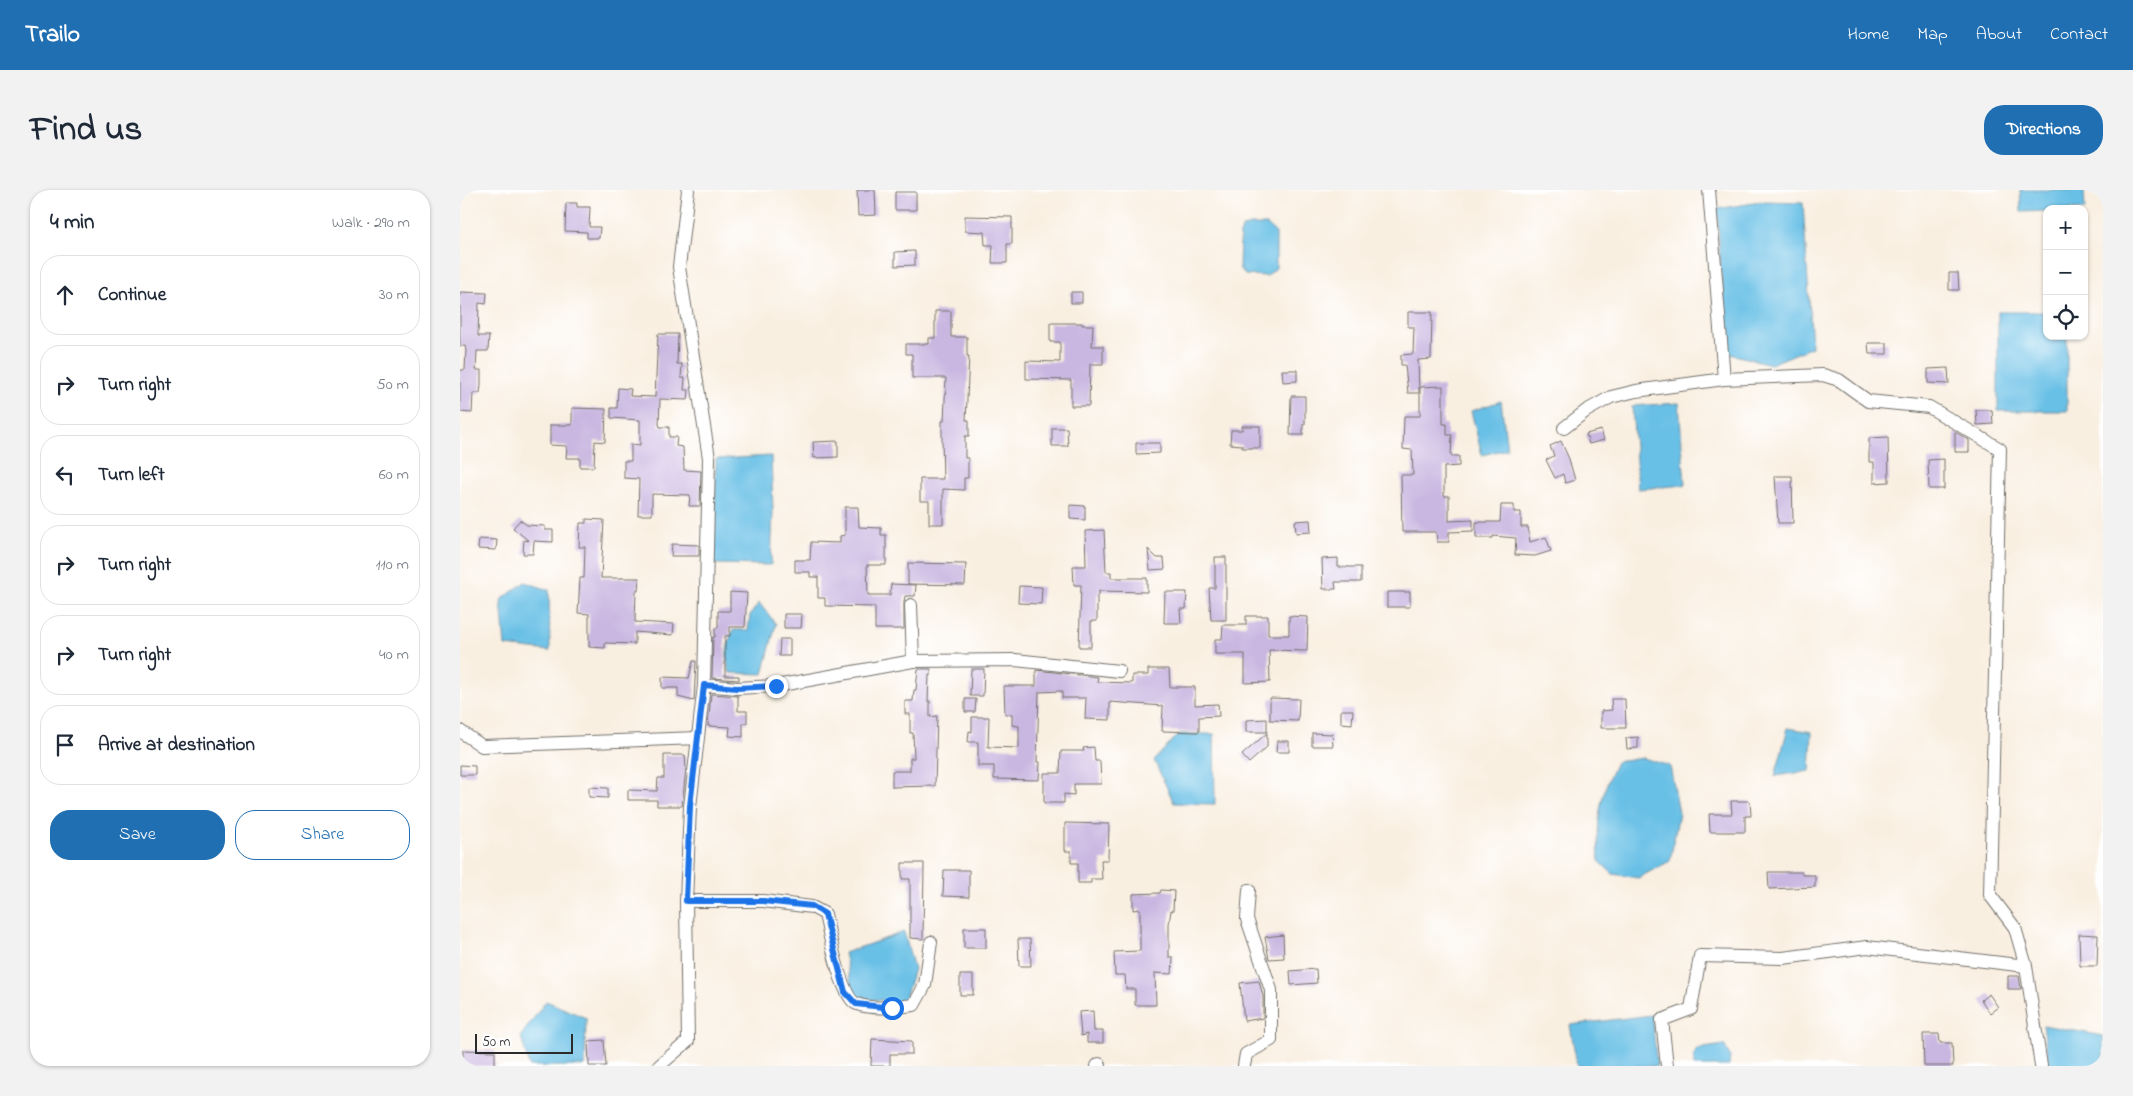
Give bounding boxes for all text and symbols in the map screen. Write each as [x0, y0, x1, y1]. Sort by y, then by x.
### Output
text: Trailo [25, 18, 80, 53]
text: Home [1848, 22, 1889, 48]
text: Map [1917, 22, 1948, 48]
text: About [1976, 22, 2022, 48]
text: Contact [2050, 22, 2108, 48]
text: Find us [30, 105, 142, 156]
button: Directions [1984, 105, 2103, 155]
map controls [2043, 205, 2088, 340]
button: + [2043, 205, 2088, 250]
text: 4 min [50, 208, 94, 238]
text: Walk · 290 m [332, 211, 410, 235]
button: − [2043, 250, 2088, 295]
icon: ahead [51, 281, 79, 309]
text: Continue [98, 282, 166, 309]
text: 30 m [379, 283, 409, 307]
button: locate [2043, 295, 2088, 340]
icon: right [51, 371, 79, 399]
text: Turn right [98, 372, 171, 399]
text: 50 m [377, 373, 409, 397]
icon: left [51, 461, 79, 489]
text: Turn left [98, 462, 165, 489]
text: 60 m [379, 463, 409, 487]
icon: right [51, 551, 79, 579]
text: Turn right [98, 552, 171, 579]
text: 110 m [375, 553, 409, 577]
icon: right [51, 641, 79, 669]
text: Turn right [98, 642, 171, 669]
text: 40 m [379, 643, 409, 667]
route end [765, 675, 788, 698]
icon: arrive [51, 731, 79, 759]
text: Arrive at destination [98, 732, 255, 759]
button: Save [50, 810, 225, 860]
button: Share [235, 810, 410, 860]
route start [881, 997, 904, 1020]
scale bar [475, 1031, 572, 1054]
text: 50 m [482, 1032, 510, 1053]

